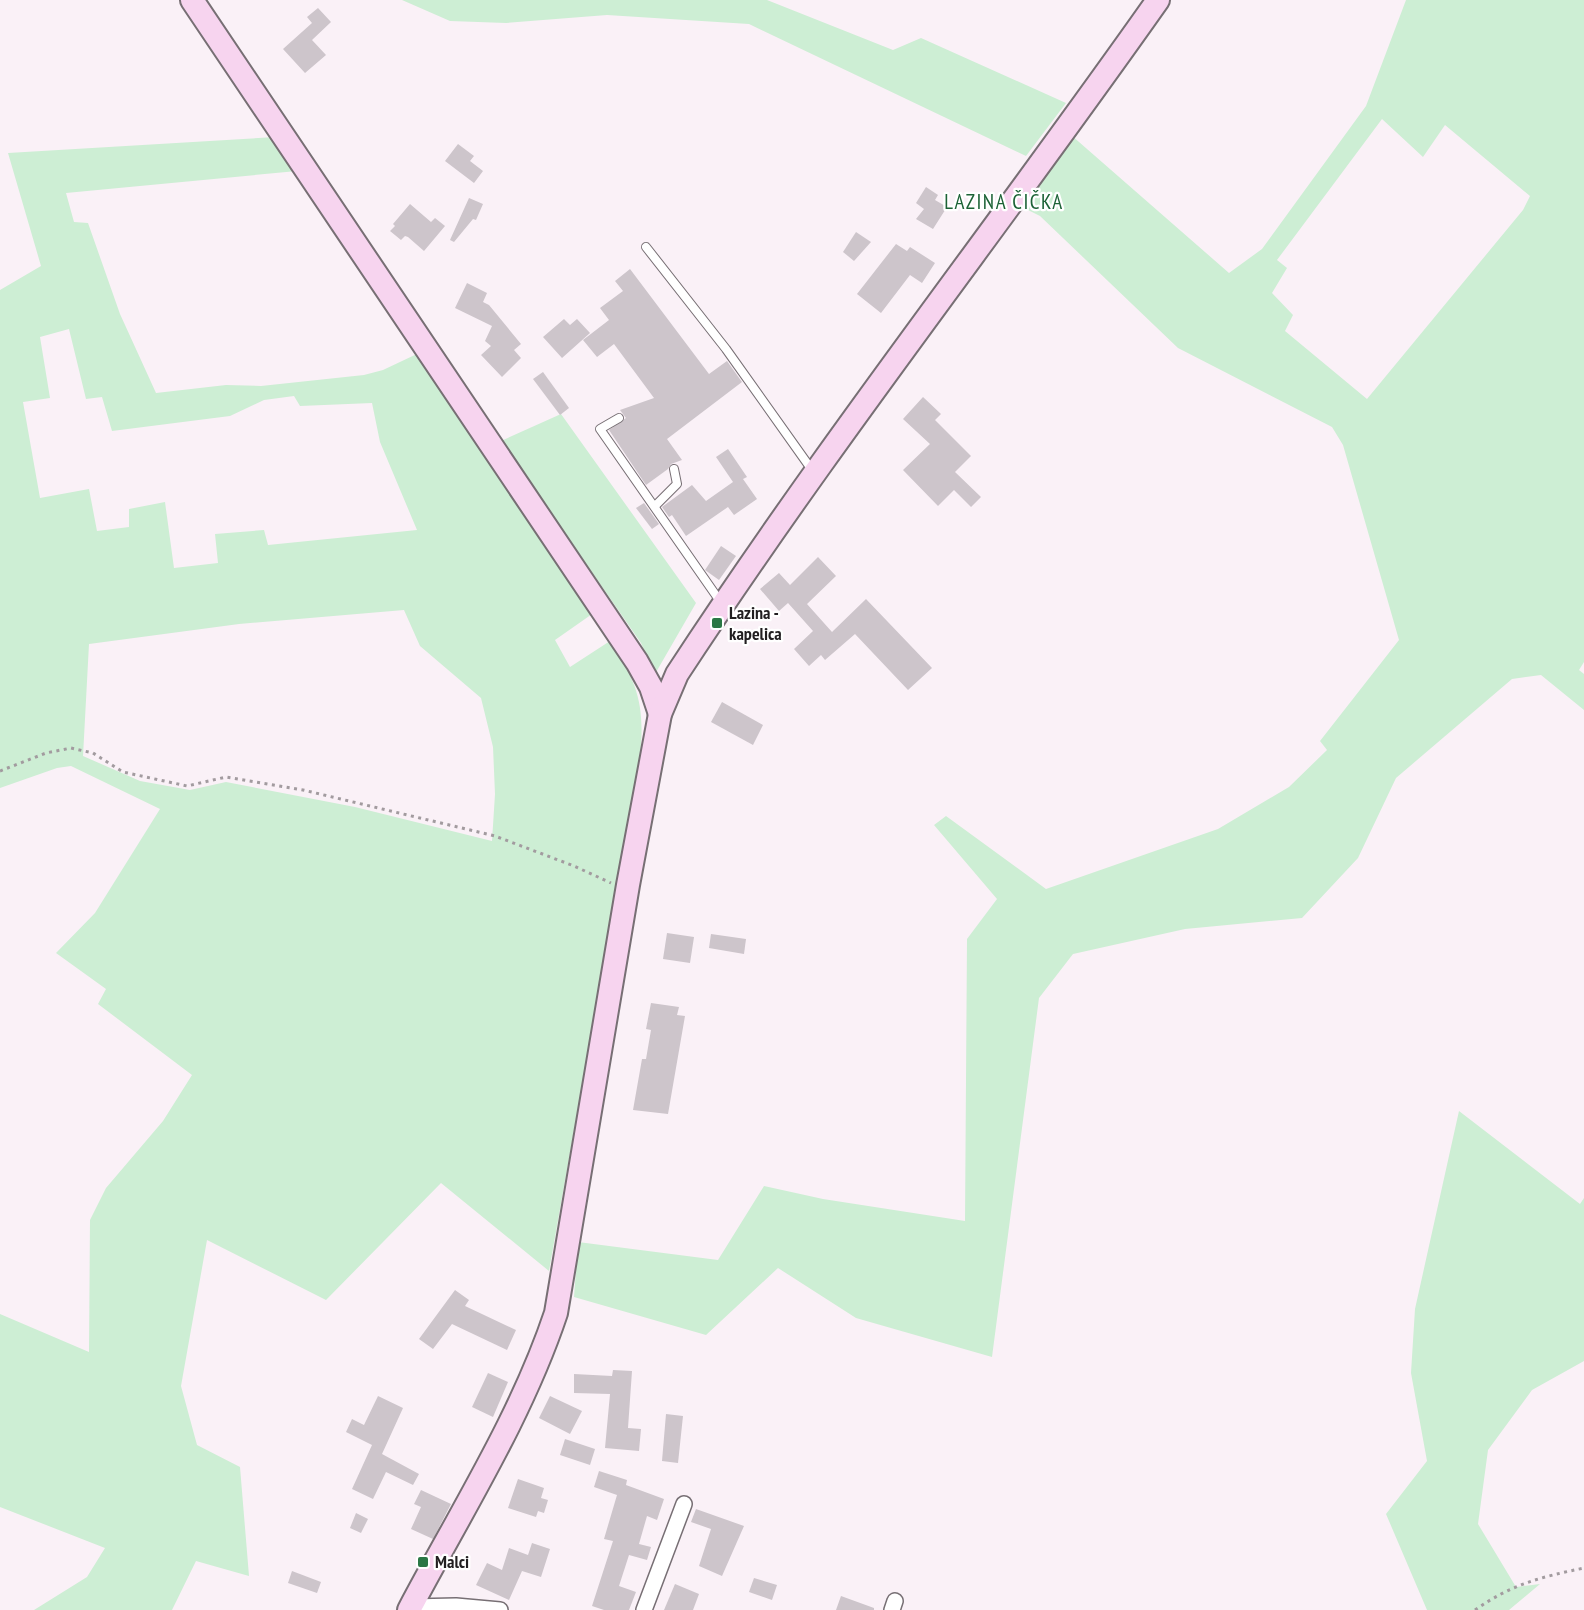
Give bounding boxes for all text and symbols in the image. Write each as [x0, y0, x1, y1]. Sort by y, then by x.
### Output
district label: LAZINA ČIČKA [944, 188, 1064, 215]
place label: Lazina - kapelica [729, 601, 782, 645]
marker: Lazina - kapelica [710, 616, 724, 630]
place label: Malci [435, 1550, 469, 1573]
marker: Malci [416, 1555, 430, 1569]

